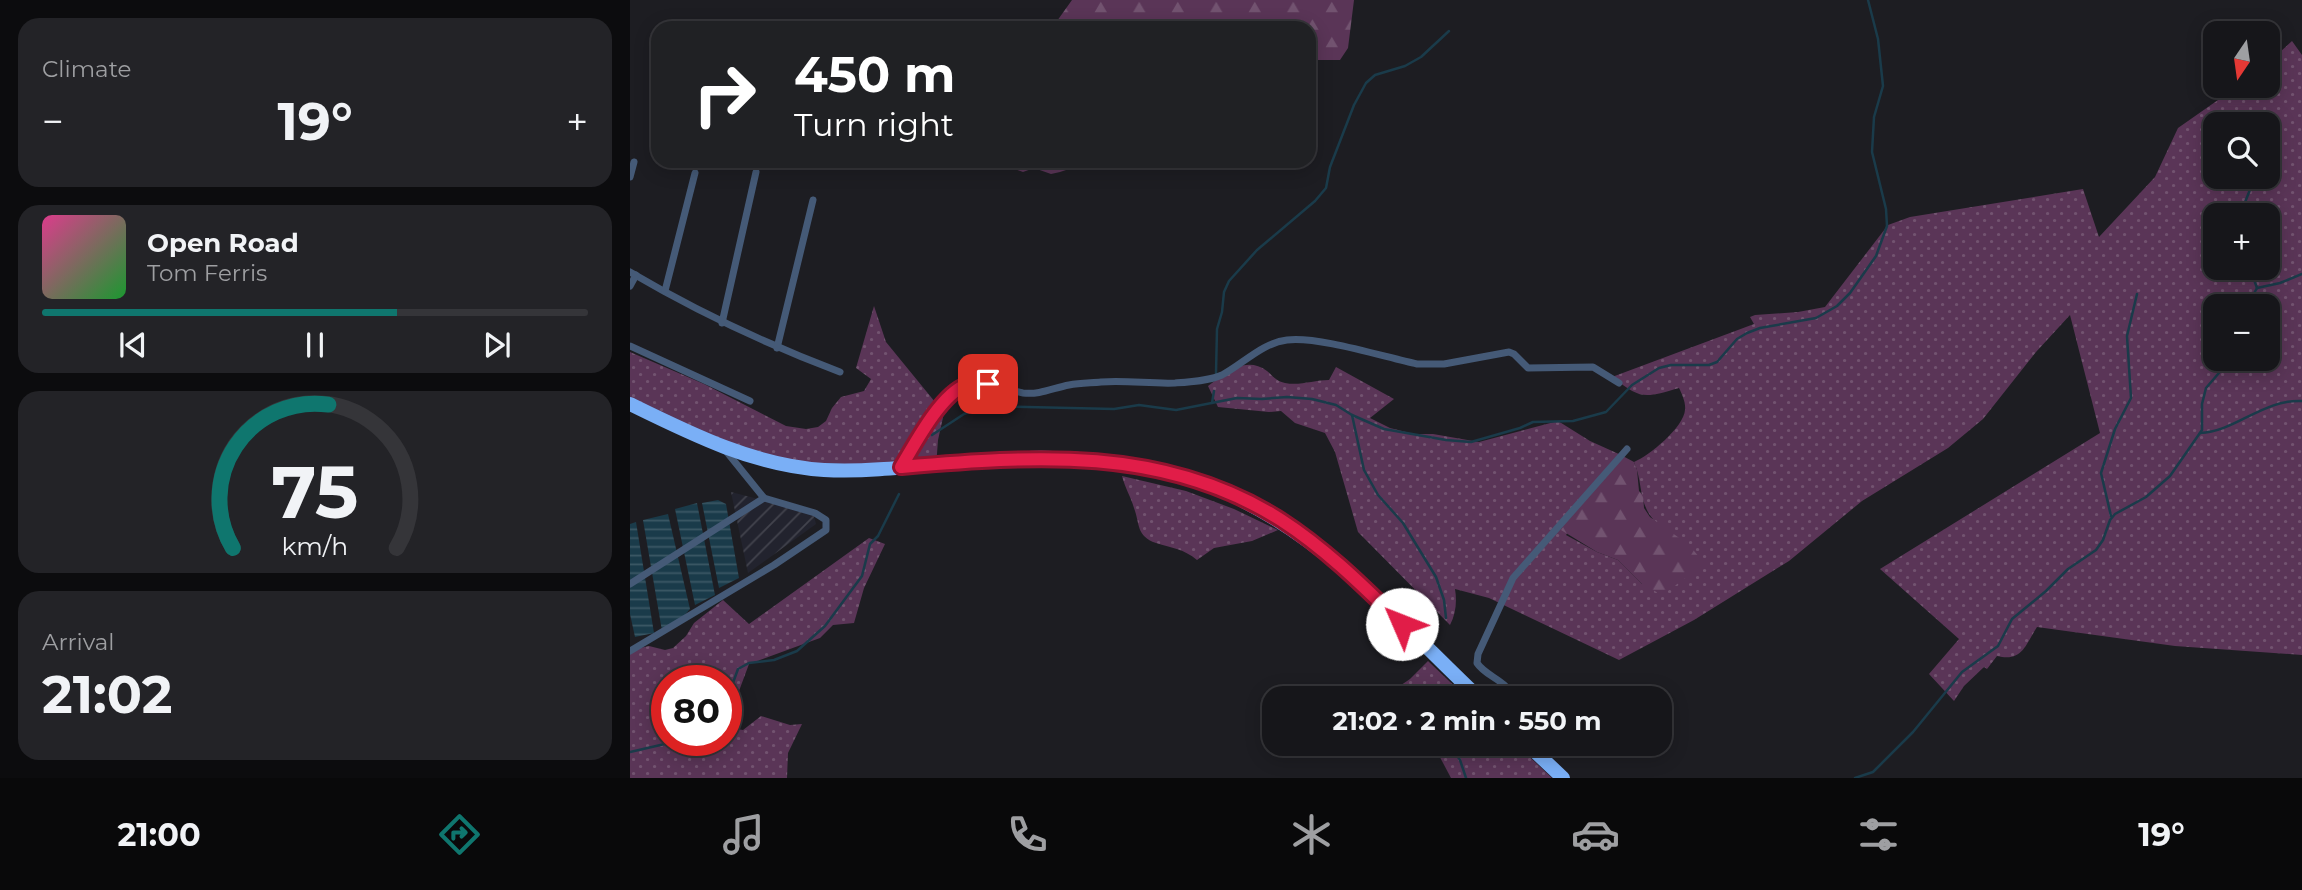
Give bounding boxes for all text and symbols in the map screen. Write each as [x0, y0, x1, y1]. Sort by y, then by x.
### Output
north arrow [2203, 21, 2280, 98]
map controls [2203, 21, 2280, 371]
text: 450 m [794, 45, 955, 104]
icon: right [679, 49, 770, 140]
text: Climate [42, 55, 131, 83]
text: 19° [277, 90, 353, 153]
text: − [42, 98, 64, 145]
text: + [566, 98, 588, 145]
text: Turn right [794, 105, 954, 144]
button: search [2203, 112, 2280, 189]
button: + [2203, 203, 2280, 280]
text: Open Road [147, 227, 299, 259]
text: Tom Ferris [147, 259, 267, 287]
button: − [2203, 294, 2280, 371]
icon: previous [114, 326, 152, 364]
icon: pause [296, 326, 334, 364]
icon: next [478, 326, 516, 364]
pin [958, 354, 1018, 414]
icon: arrive [969, 365, 1007, 403]
text: 75 [271, 449, 359, 537]
text: km/h [282, 531, 348, 561]
position arrow [1365, 587, 1439, 661]
text: Arrival [42, 628, 115, 656]
text: 21:02 [42, 663, 172, 726]
speed limit sign: 80 [651, 665, 742, 756]
text: 21:02 · 2 min · 550 m [1332, 705, 1602, 737]
icon: directions [435, 810, 484, 859]
icon: music [719, 810, 768, 859]
icon: phone [1003, 810, 1052, 859]
icon: climate [1287, 810, 1336, 859]
icon: car [1571, 810, 1620, 859]
icon: filters [1854, 810, 1903, 859]
text: 21:00 [117, 815, 201, 854]
text: 19° [2138, 815, 2185, 854]

